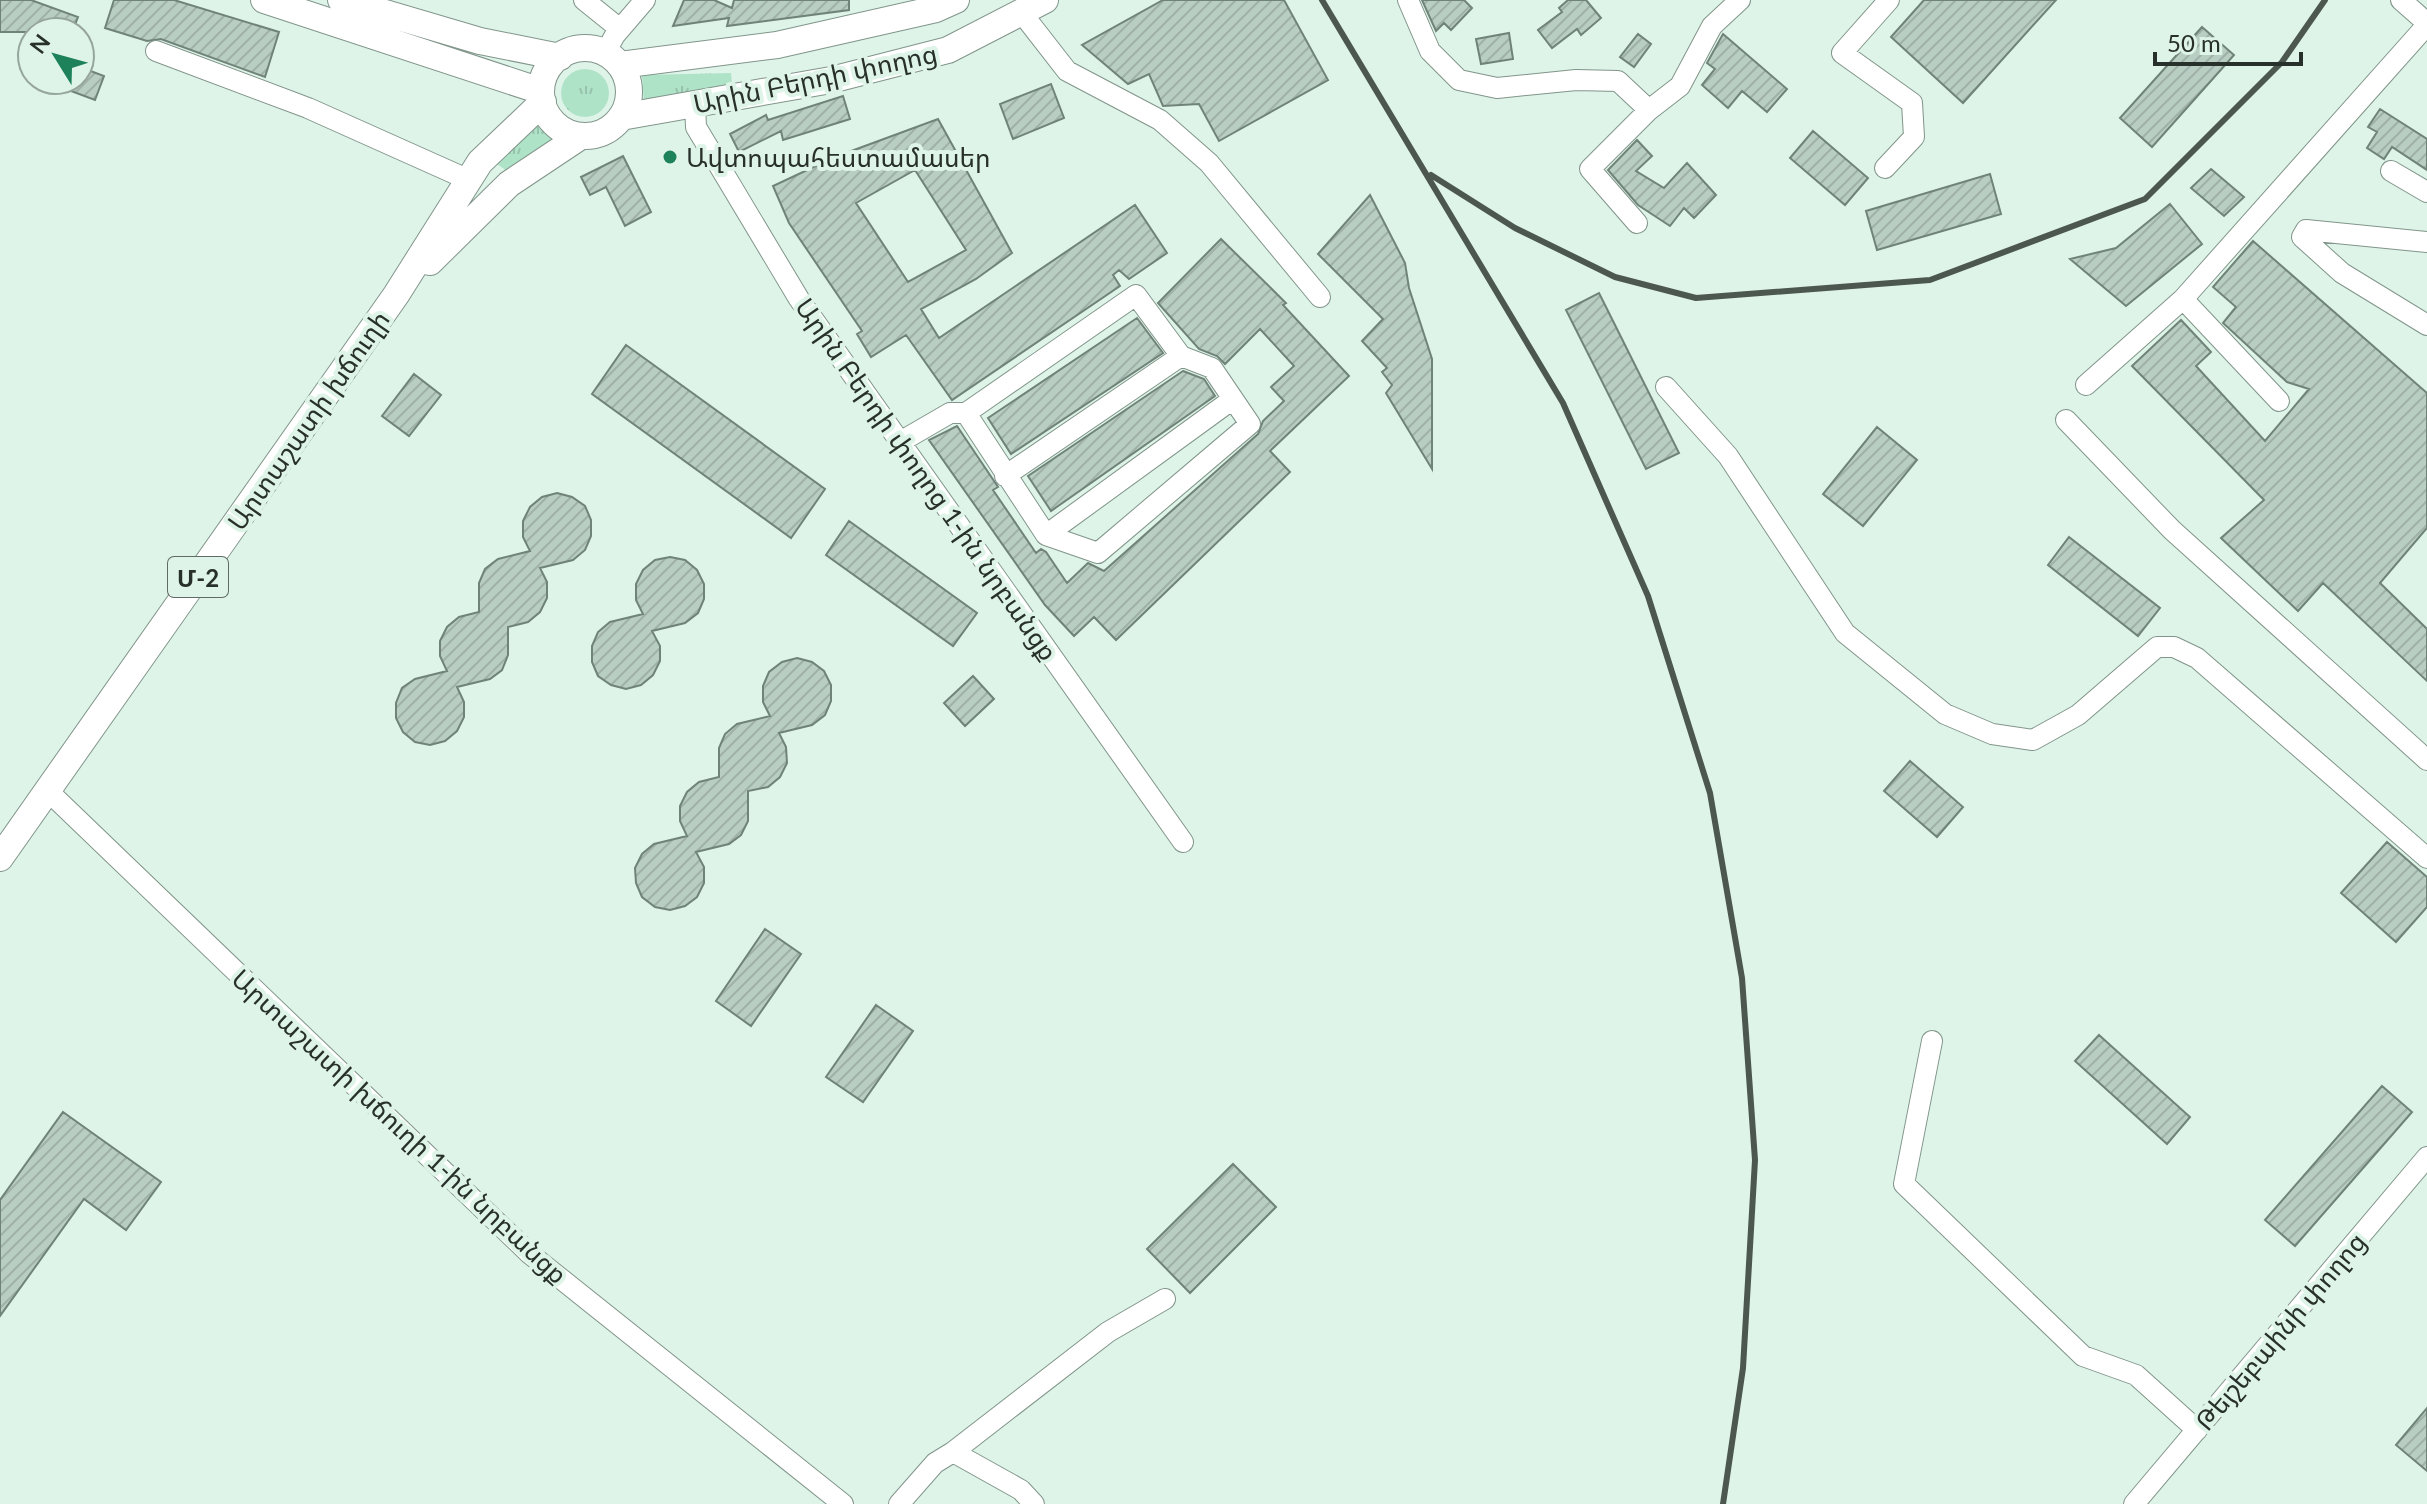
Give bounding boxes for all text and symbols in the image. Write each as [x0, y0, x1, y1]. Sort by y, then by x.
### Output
north arrow [16, 16, 96, 96]
scale bar [2155, 16, 2301, 66]
text: 50 m [2167, 28, 2221, 57]
text: N [24, 29, 56, 59]
street label: Արին Բերդի փողոց [690, 37, 940, 119]
place label: Ավտոպահեստամասեր [686, 141, 991, 173]
marker: Ավտոպահեստամասեր [661, 148, 679, 166]
street label: Արին Բերդի փողոց 1-ին նրբանցք [789, 292, 1065, 666]
street label: Արտաշատի խճուղի [220, 304, 396, 536]
road number: Մ-2 [168, 557, 228, 597]
street label: Արտաշատի խճուղի 1-ին նրբանցք [226, 962, 574, 1290]
street label: Թեյշեբաինի փողոց [2188, 1226, 2372, 1436]

